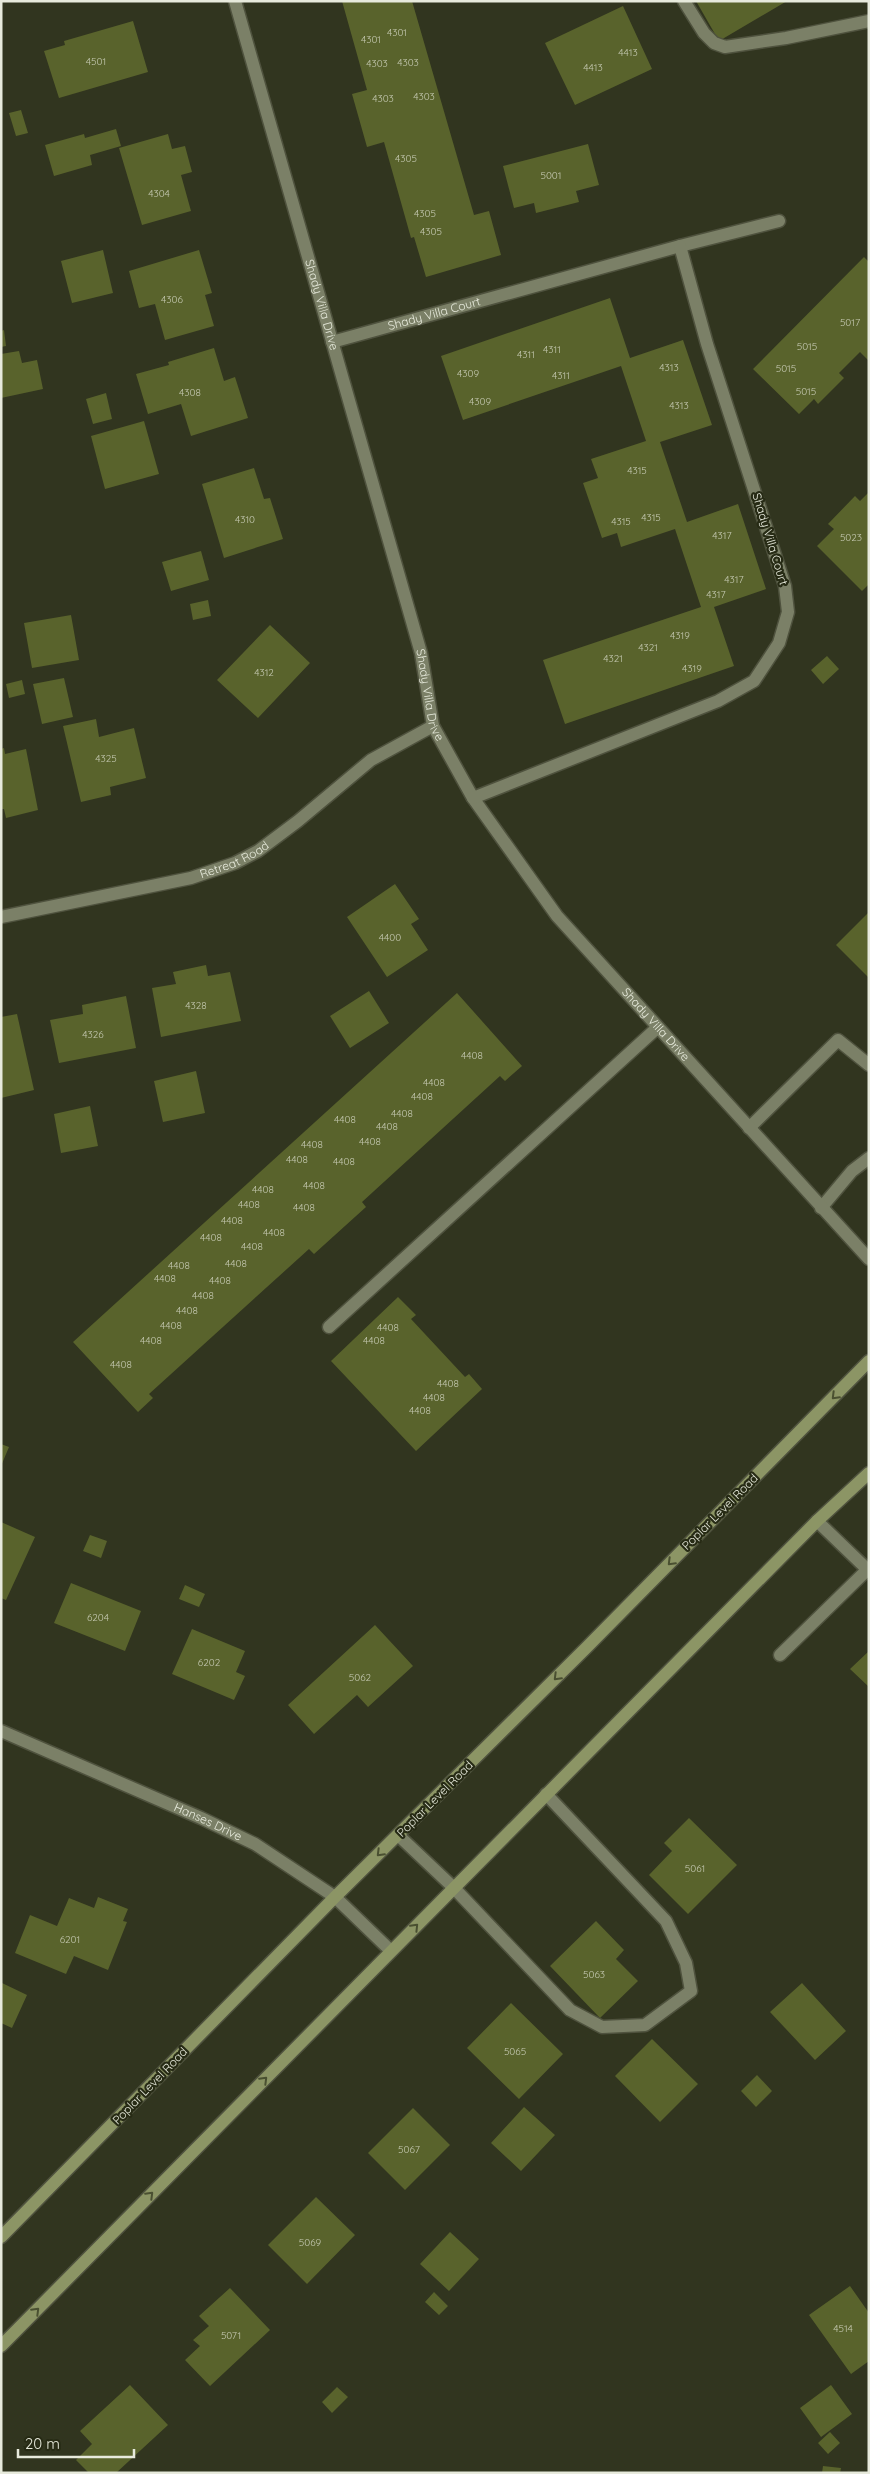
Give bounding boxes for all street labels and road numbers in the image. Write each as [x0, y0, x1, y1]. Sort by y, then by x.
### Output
street label: Shady Villa Drive [302, 258, 342, 352]
street label: Shady Villa Court [386, 293, 482, 333]
street label: Shady Villa Court [749, 491, 792, 587]
street label: Shady Villa Drive [413, 647, 448, 744]
street label: Retreat Road [198, 837, 272, 881]
street label: Shady Villa Drive [619, 985, 693, 1064]
street label: Poplar Level Road [678, 1470, 761, 1553]
street label: Poplar Level Road [393, 1757, 476, 1840]
street label: Hanses Drive [172, 1799, 245, 1844]
street label: Poplar Level Road [109, 2044, 190, 2127]

